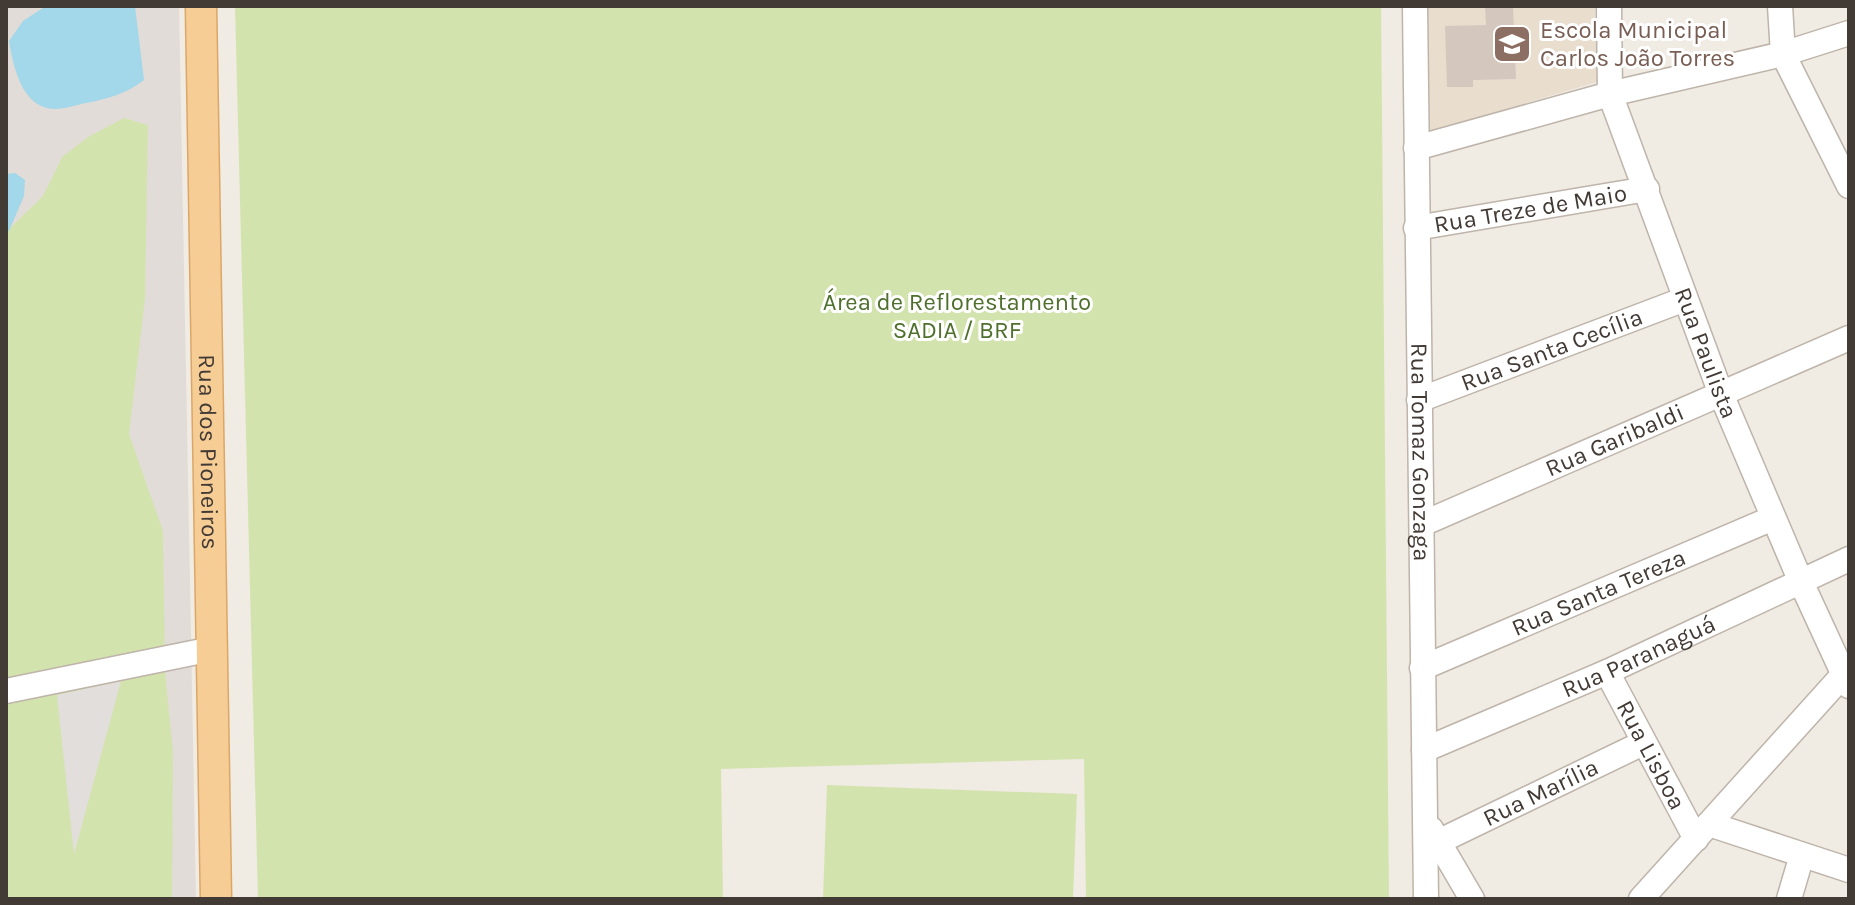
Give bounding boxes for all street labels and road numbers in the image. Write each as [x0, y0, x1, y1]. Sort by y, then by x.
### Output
street label: Rua Treze de Maio [1432, 179, 1629, 239]
street label: Rua Paulista [1669, 283, 1744, 423]
street label: Rua Santa Cecília [1457, 302, 1646, 397]
street label: Rua Tomaz Gonzaga [1405, 342, 1436, 561]
street label: Rua dos Pioneiros [193, 354, 224, 550]
street label: Rua Garibaldi [1541, 398, 1688, 483]
street label: Rua Santa Tereza [1507, 543, 1690, 642]
street label: Rua Paranaguá [1558, 609, 1720, 704]
street label: Rua Lisboa [1611, 696, 1692, 814]
street label: Rua Marília [1478, 753, 1603, 832]

